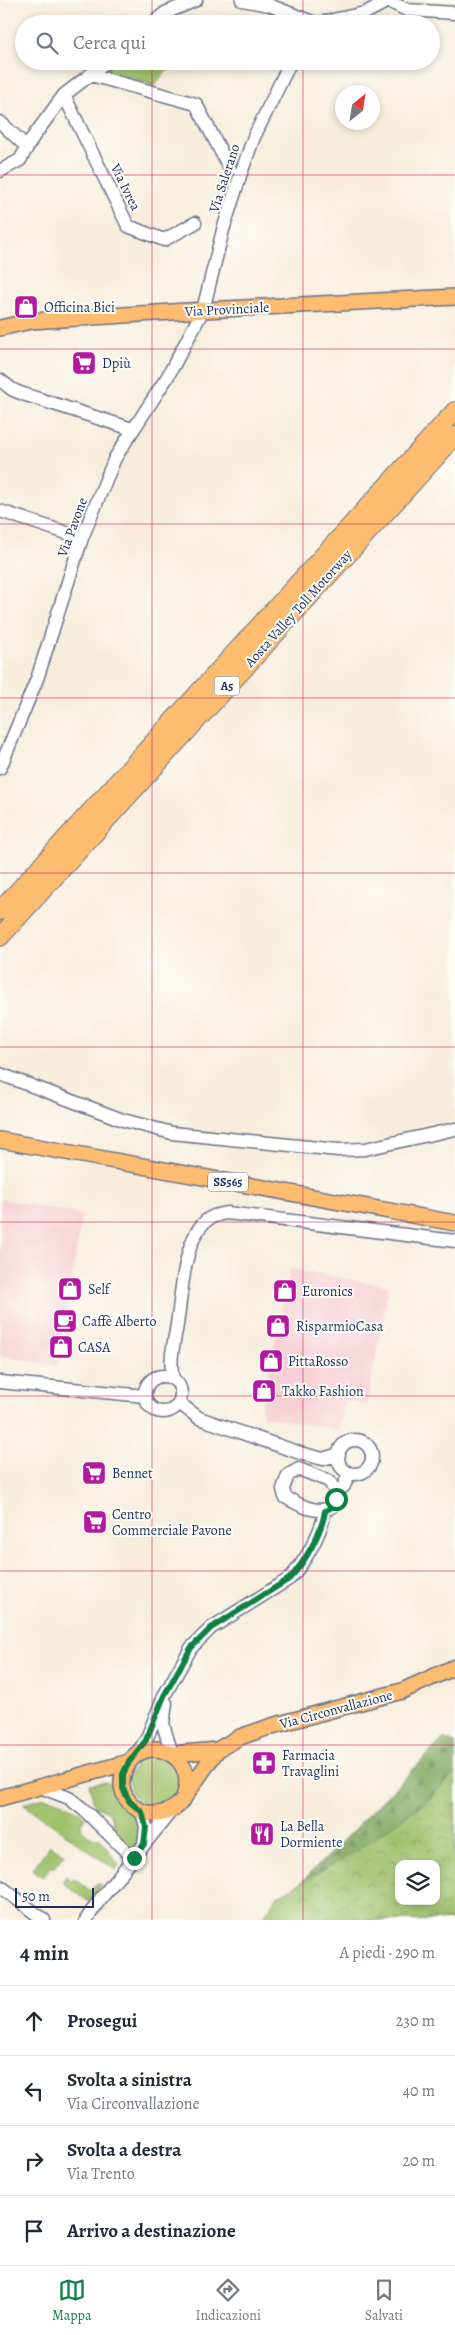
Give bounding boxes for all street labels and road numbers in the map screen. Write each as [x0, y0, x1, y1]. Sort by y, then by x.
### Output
street label: Via Salerano [204, 141, 244, 216]
street label: Via Ivrea [106, 160, 145, 214]
street label: Via Provinciale [183, 298, 270, 321]
street label: Via Pavone [53, 495, 92, 560]
street label: Aosta Valley Toll Motorway [240, 545, 357, 672]
road number: A5 [214, 676, 240, 696]
road number: SS565 [208, 1172, 248, 1192]
street label: Via Circonvallazione [277, 1685, 395, 1734]

